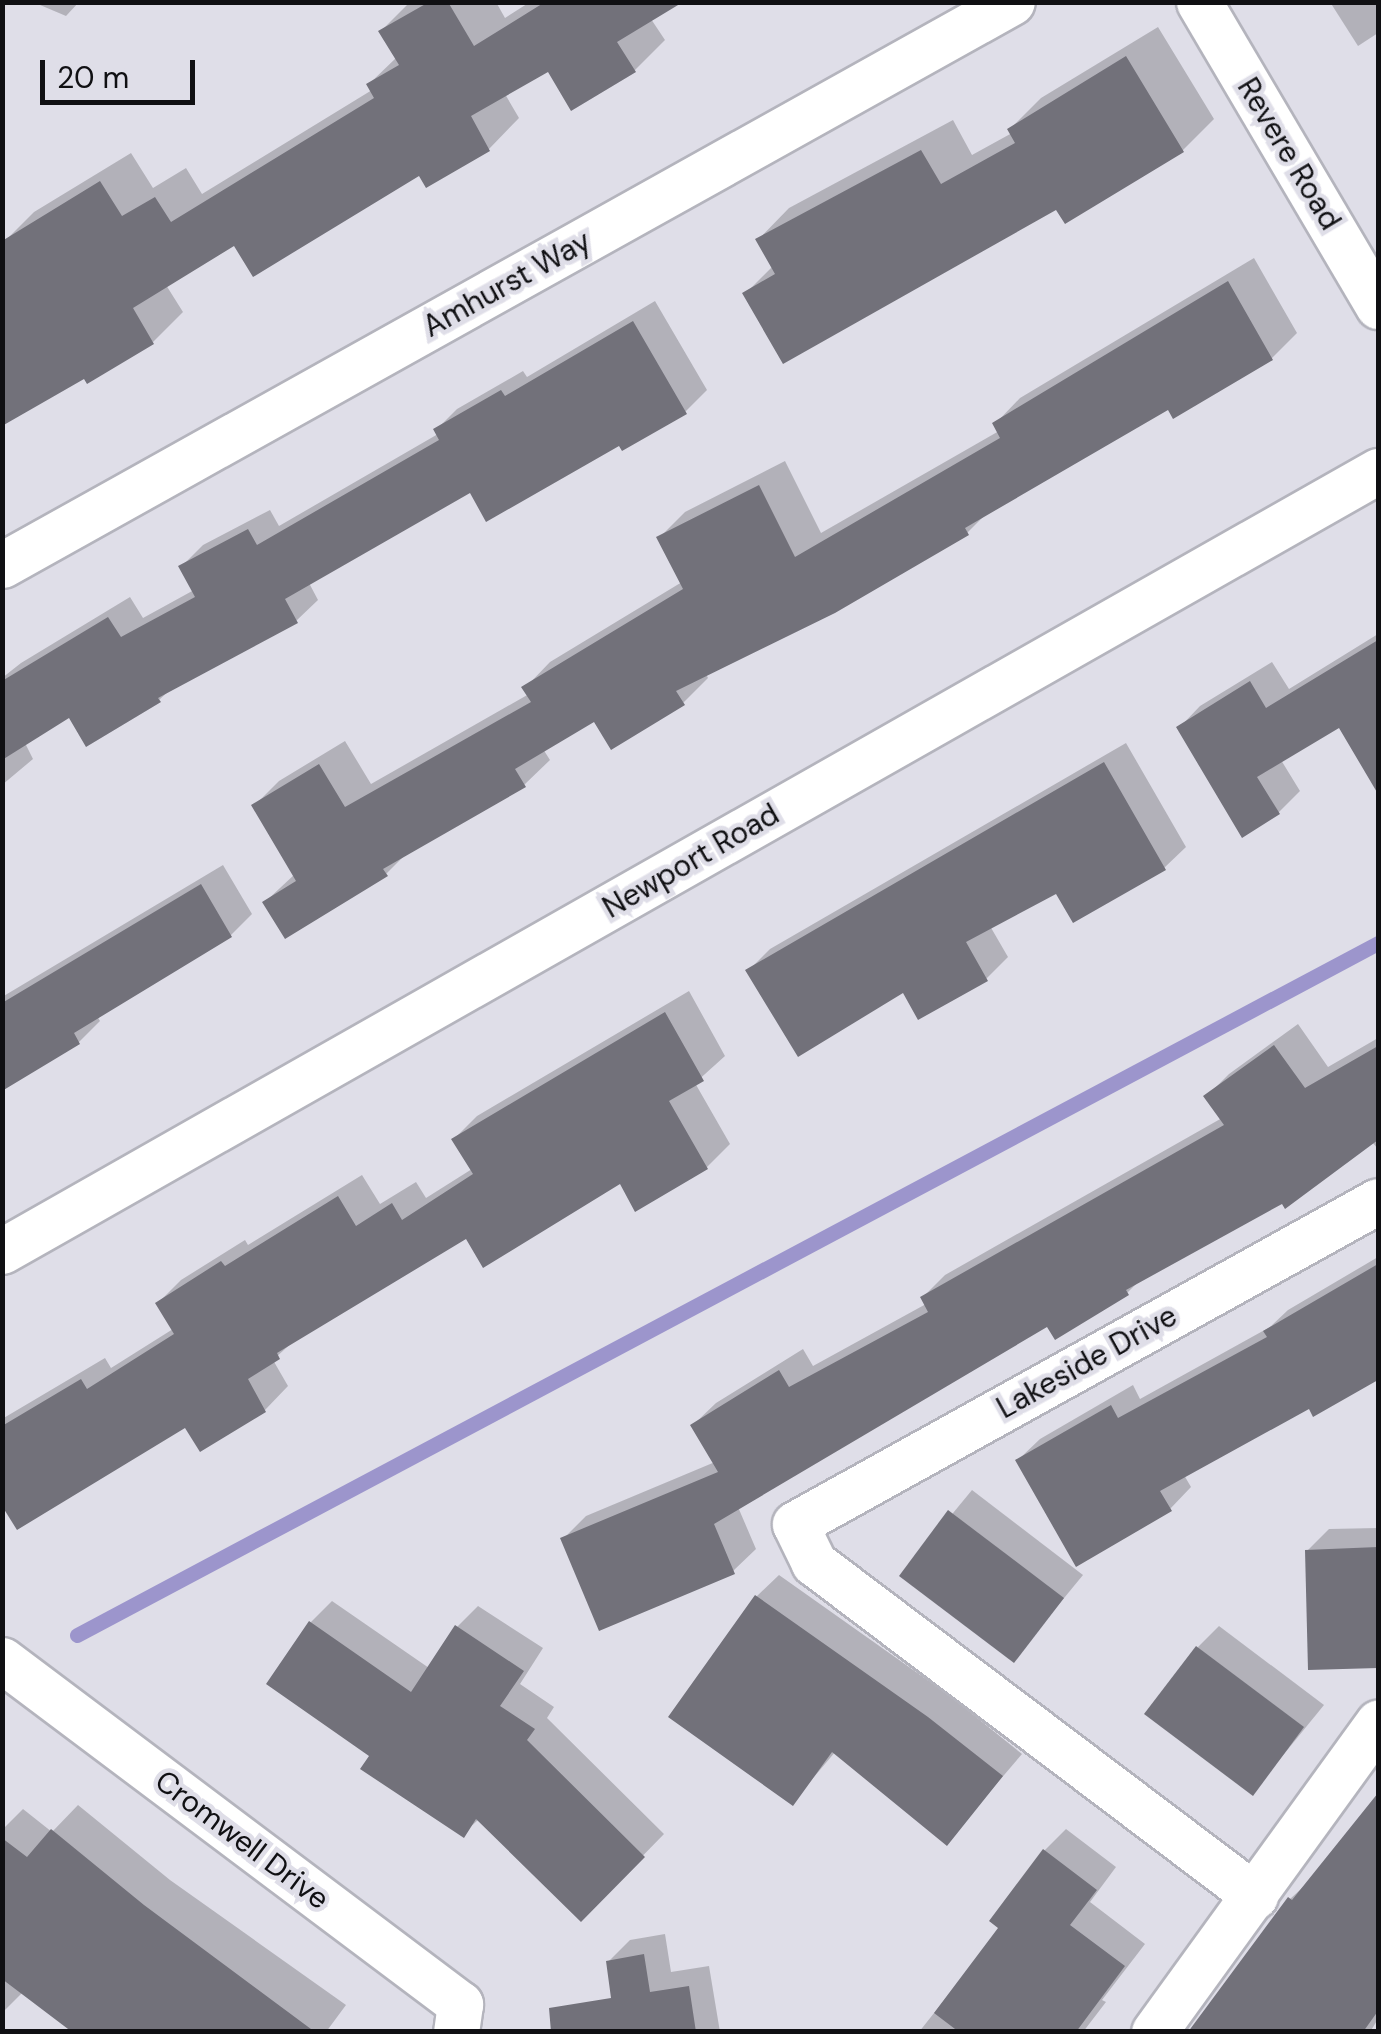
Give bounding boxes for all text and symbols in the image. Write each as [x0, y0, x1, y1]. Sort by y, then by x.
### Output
scale bar [45, 40, 200, 102]
text: 20 m [57, 58, 129, 97]
street label: Revere Road [1230, 72, 1348, 236]
street label: Amhurst Way [417, 223, 597, 345]
street label: Newport Road [597, 796, 785, 926]
street label: Lakeside Drive [991, 1298, 1183, 1426]
street label: Cromwell Drive [148, 1763, 336, 1917]

